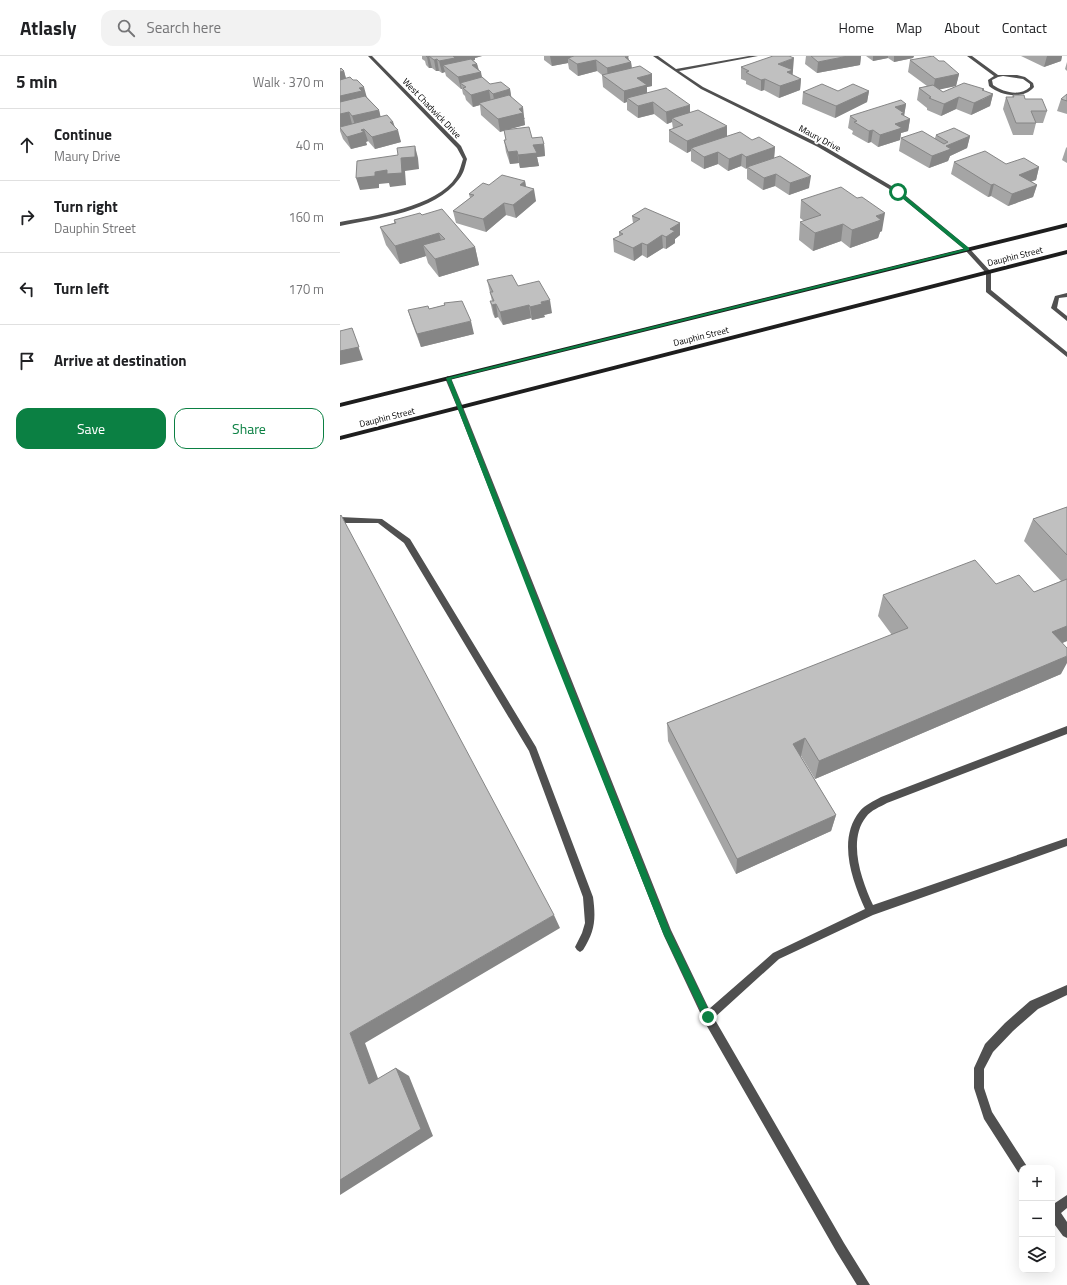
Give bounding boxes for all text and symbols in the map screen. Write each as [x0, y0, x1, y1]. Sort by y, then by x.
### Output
search box [101, 10, 381, 46]
text: Atlasly [20, 13, 77, 42]
text: Search here [147, 16, 221, 39]
icon: search [115, 17, 137, 39]
text: Home [839, 17, 874, 38]
text: Map [896, 17, 922, 38]
text: About [944, 17, 980, 38]
text: Contact [1002, 17, 1047, 38]
text: 5 min [16, 69, 57, 95]
text: Walk · 370 m [253, 72, 324, 92]
street label: West Chadwick Drive [400, 75, 465, 141]
street label: Maury Drive [797, 121, 844, 155]
text: Continue [54, 123, 112, 146]
icon: ahead [16, 134, 38, 156]
text: 40 m [296, 135, 324, 155]
text: Maury Drive [54, 146, 120, 166]
route start [889, 183, 907, 201]
text: Turn right [54, 195, 118, 218]
icon: right [16, 206, 38, 228]
text: 160 m [288, 207, 324, 227]
text: Dauphin Street [54, 218, 136, 238]
street label: Dauphin Street [986, 243, 1045, 269]
text: Turn left [54, 277, 109, 300]
icon: left [16, 278, 38, 300]
text: 170 m [288, 279, 324, 299]
street label: Dauphin Street [672, 323, 731, 349]
text: Arrive at destination [54, 349, 187, 372]
icon: arrive [16, 350, 38, 372]
street label: Dauphin Street [358, 404, 417, 430]
button: Save [16, 408, 166, 449]
button: Share [174, 408, 324, 449]
route end [699, 1008, 717, 1026]
map controls [1019, 1165, 1055, 1273]
button: + [1019, 1165, 1055, 1201]
button: − [1019, 1201, 1055, 1237]
button: layers [1019, 1237, 1055, 1273]

